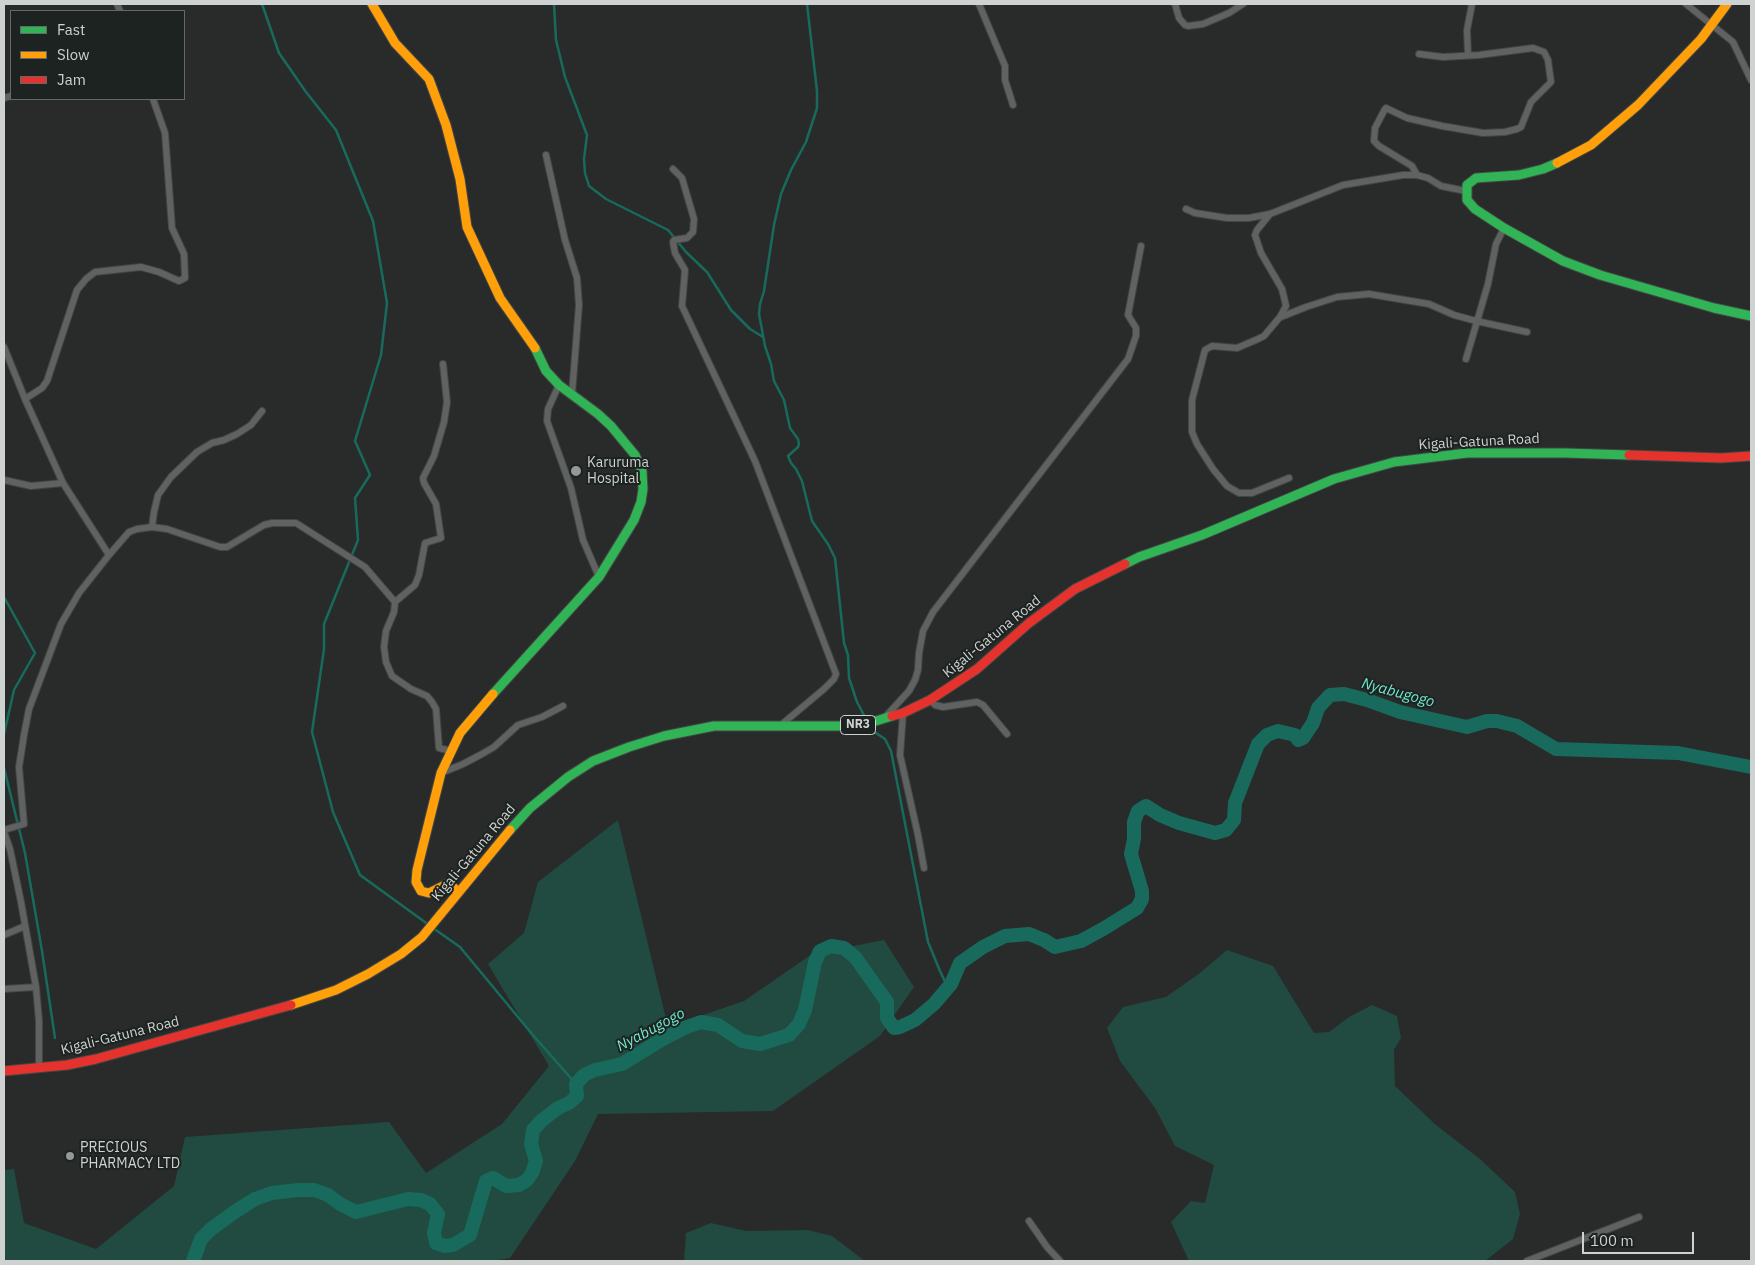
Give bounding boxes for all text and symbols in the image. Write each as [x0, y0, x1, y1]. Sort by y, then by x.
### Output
legend [10, 10, 185, 100]
text: Fast [57, 20, 85, 39]
text: Slow [57, 45, 90, 64]
text: Jam [57, 70, 86, 89]
street label: Kigali-Gatuna Road [1418, 430, 1540, 454]
place label: Karuruma Hospital [587, 455, 649, 488]
marker: Karuruma Hospital [569, 464, 583, 478]
street label: Kigali-Gatuna Road [940, 592, 1044, 682]
water label: Nyabugogo [1359, 675, 1437, 711]
road number: NR3 [840, 716, 876, 734]
street label: Kigali-Gatuna Road [429, 801, 519, 905]
water label: Nyabugogo [614, 1004, 688, 1056]
street label: Kigali-Gatuna Road [59, 1013, 181, 1059]
place label: PRECIOUS PHARMACY LTD [80, 1140, 180, 1172]
marker: PRECIOUS PHARMACY LTD [64, 1150, 76, 1162]
scale bar [1585, 1222, 1698, 1254]
text: 100 m [1590, 1231, 1634, 1250]

